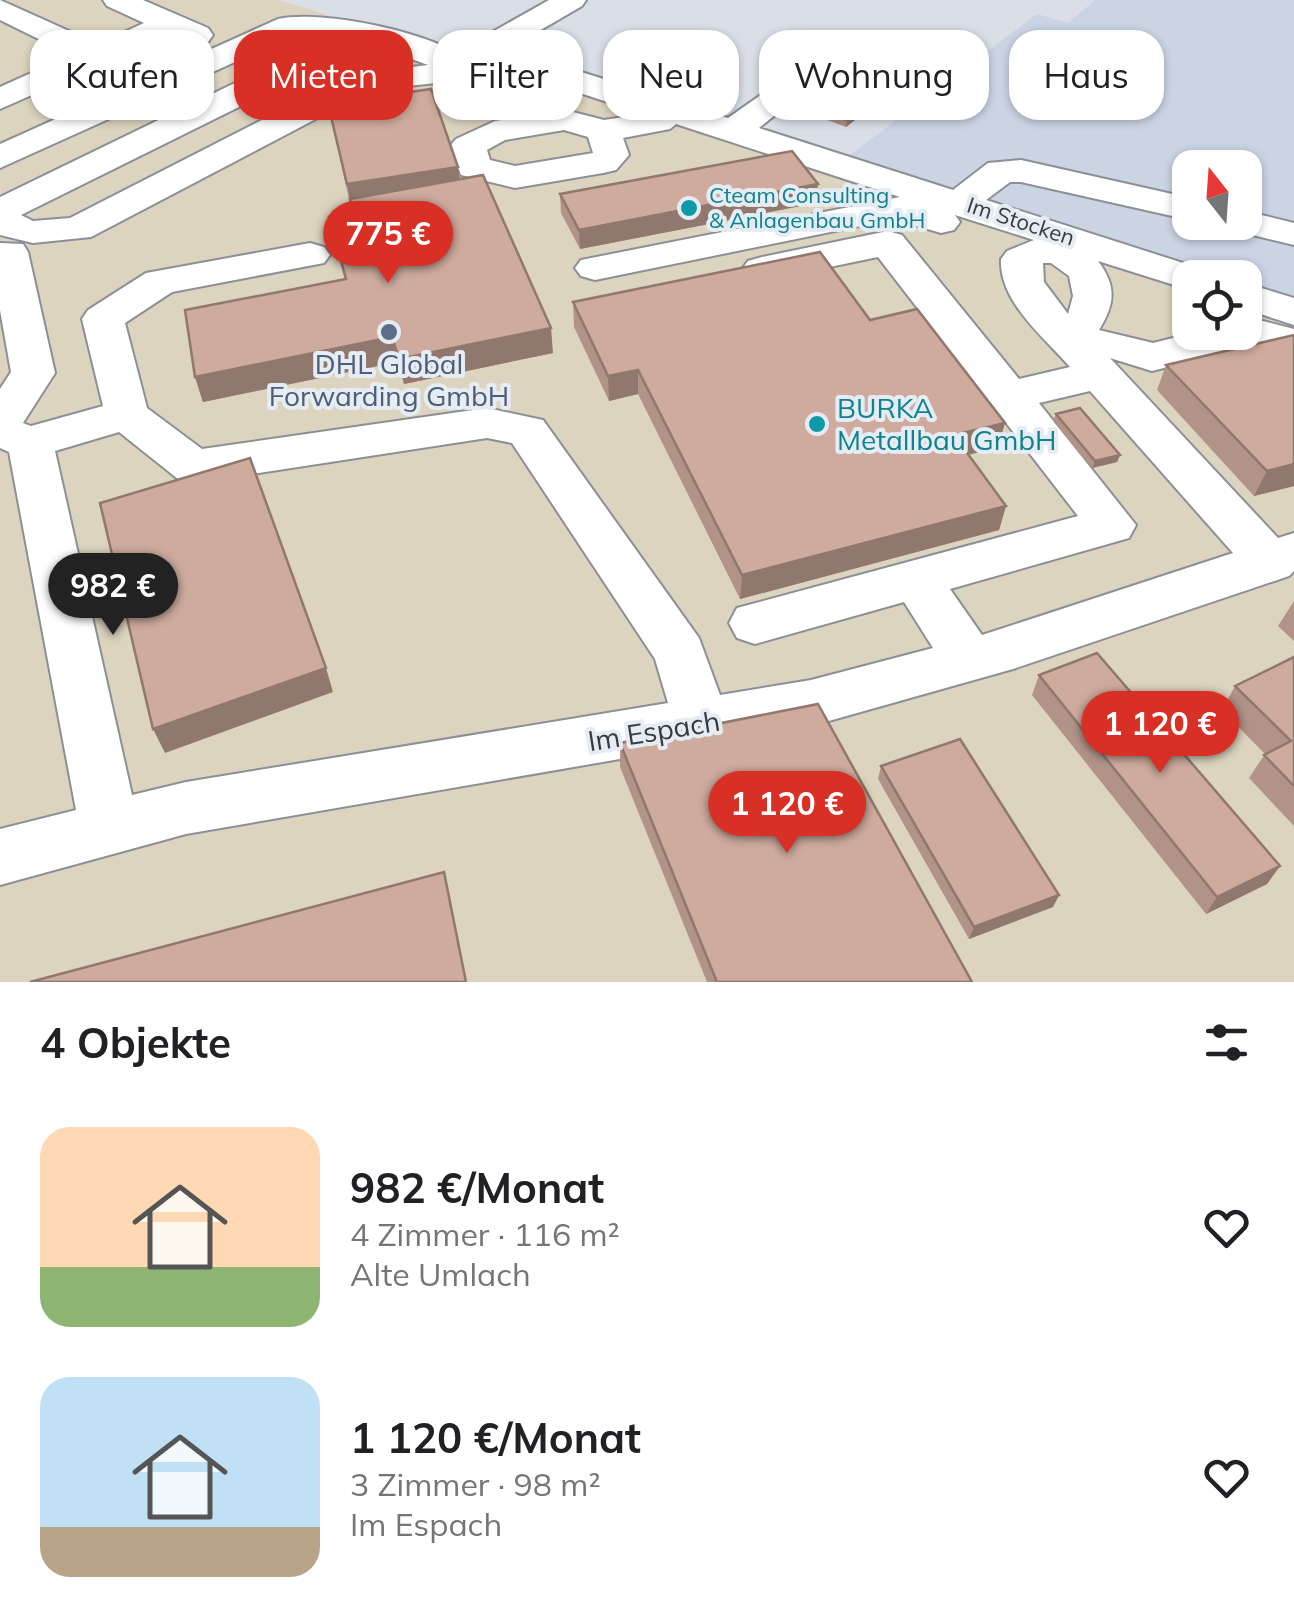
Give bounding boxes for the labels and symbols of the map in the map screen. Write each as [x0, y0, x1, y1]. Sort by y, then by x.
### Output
north arrow [1172, 150, 1262, 240]
place label: Cteam Consulting & Anlagenbau GmbH [709, 181, 925, 234]
street label: Im Stocken [964, 190, 1078, 252]
marker: Cteam Consulting & Anlagenbau GmbH [678, 197, 700, 219]
pin: 775 € [318, 201, 458, 286]
marker: DHL Global Forwarding GmbH [378, 321, 400, 343]
place label: DHL Global Forwarding GmbH [269, 346, 509, 413]
place label: BURKA Metallbau GmbH [837, 390, 1057, 457]
marker: BURKA Metallbau GmbH [806, 413, 828, 435]
pin: 982 € [43, 553, 183, 638]
pin: 1 120 € [1068, 691, 1252, 776]
street label: Im Espach [585, 703, 722, 758]
pin: 1 120 € [695, 771, 879, 856]

